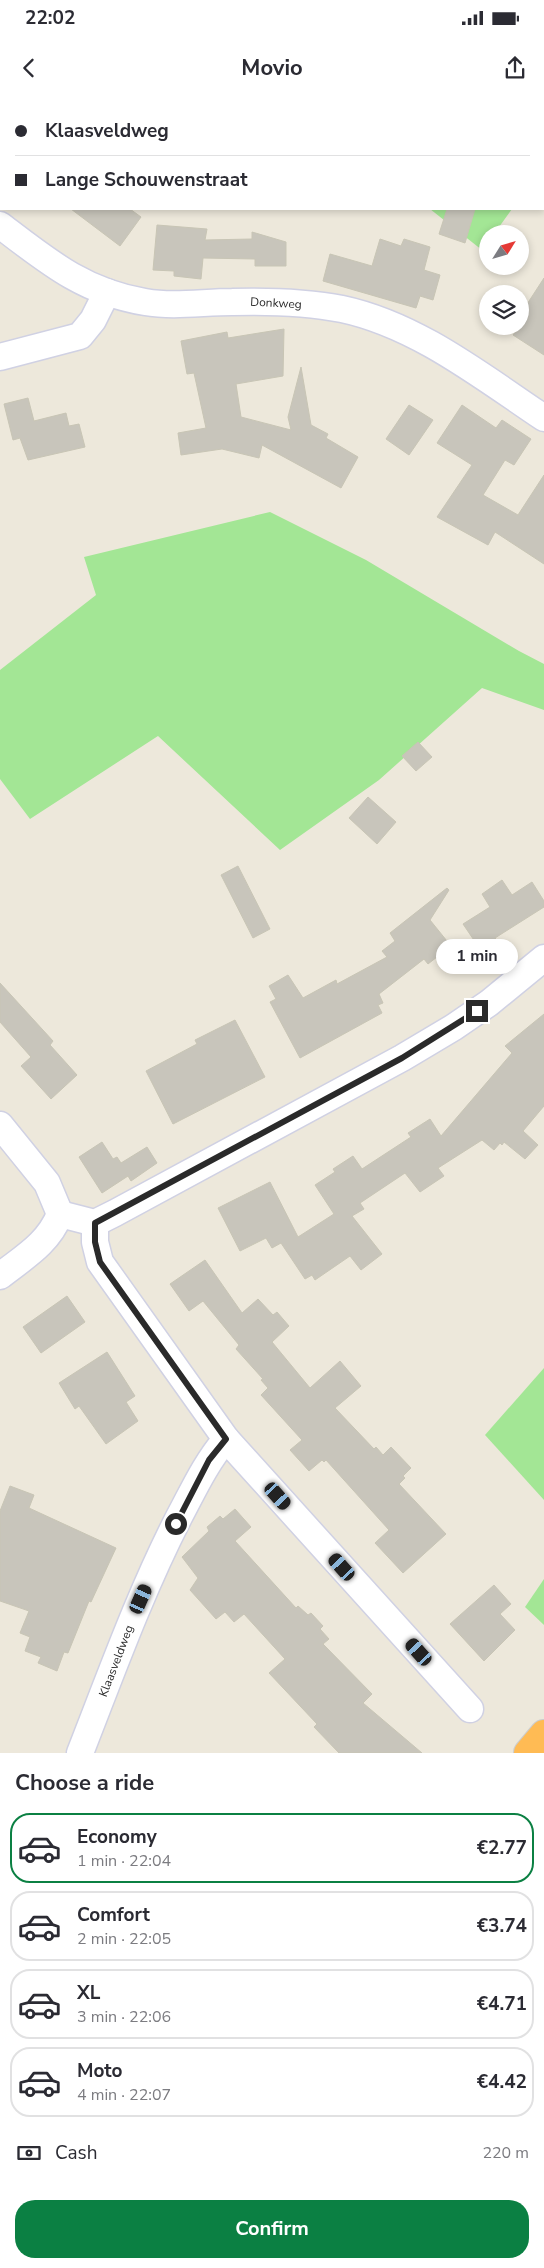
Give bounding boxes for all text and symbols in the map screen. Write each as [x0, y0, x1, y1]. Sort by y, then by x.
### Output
text: 22:02 [25, 5, 75, 31]
text: Movio [241, 53, 303, 83]
icon: back [15, 54, 43, 82]
icon: share [501, 54, 529, 82]
text: Klaasveldweg [45, 118, 169, 144]
text: Lange Schouwenstraat [45, 167, 247, 193]
north arrow [479, 225, 529, 275]
map controls [479, 225, 529, 335]
button: layers [479, 285, 529, 335]
street label: Donkweg [250, 294, 302, 312]
callout: 1 min [436, 938, 518, 974]
text: 1 min [456, 945, 498, 967]
route end [466, 1000, 488, 1022]
car [262, 1480, 293, 1512]
route start [165, 1513, 187, 1535]
car [326, 1551, 357, 1583]
car [128, 1582, 153, 1616]
street label: Klaasveldweg [95, 1623, 137, 1699]
car [403, 1636, 434, 1668]
text: Choose a ride [15, 1768, 154, 1798]
text: Economy [77, 1824, 157, 1850]
icon: car [17, 1826, 62, 1871]
text: €2.77 [477, 1835, 527, 1861]
text: 1 min · 22:04 [77, 1850, 171, 1872]
text: Comfort [77, 1902, 150, 1928]
icon: car [17, 1904, 62, 1949]
text: €3.74 [477, 1913, 527, 1939]
text: 2 min · 22:05 [77, 1928, 171, 1950]
text: XL [77, 1980, 100, 2006]
icon: car [17, 1982, 62, 2027]
text: €4.71 [477, 1991, 527, 2017]
text: 3 min · 22:06 [77, 2006, 171, 2028]
text: Moto [77, 2058, 123, 2084]
icon: car [17, 2060, 62, 2105]
text: €4.42 [477, 2069, 527, 2095]
text: 4 min · 22:07 [77, 2084, 171, 2106]
icon: cash [15, 2139, 43, 2167]
text: Cash [55, 2140, 97, 2166]
text: 220 m [482, 2142, 529, 2164]
button: Confirm [15, 2200, 529, 2258]

